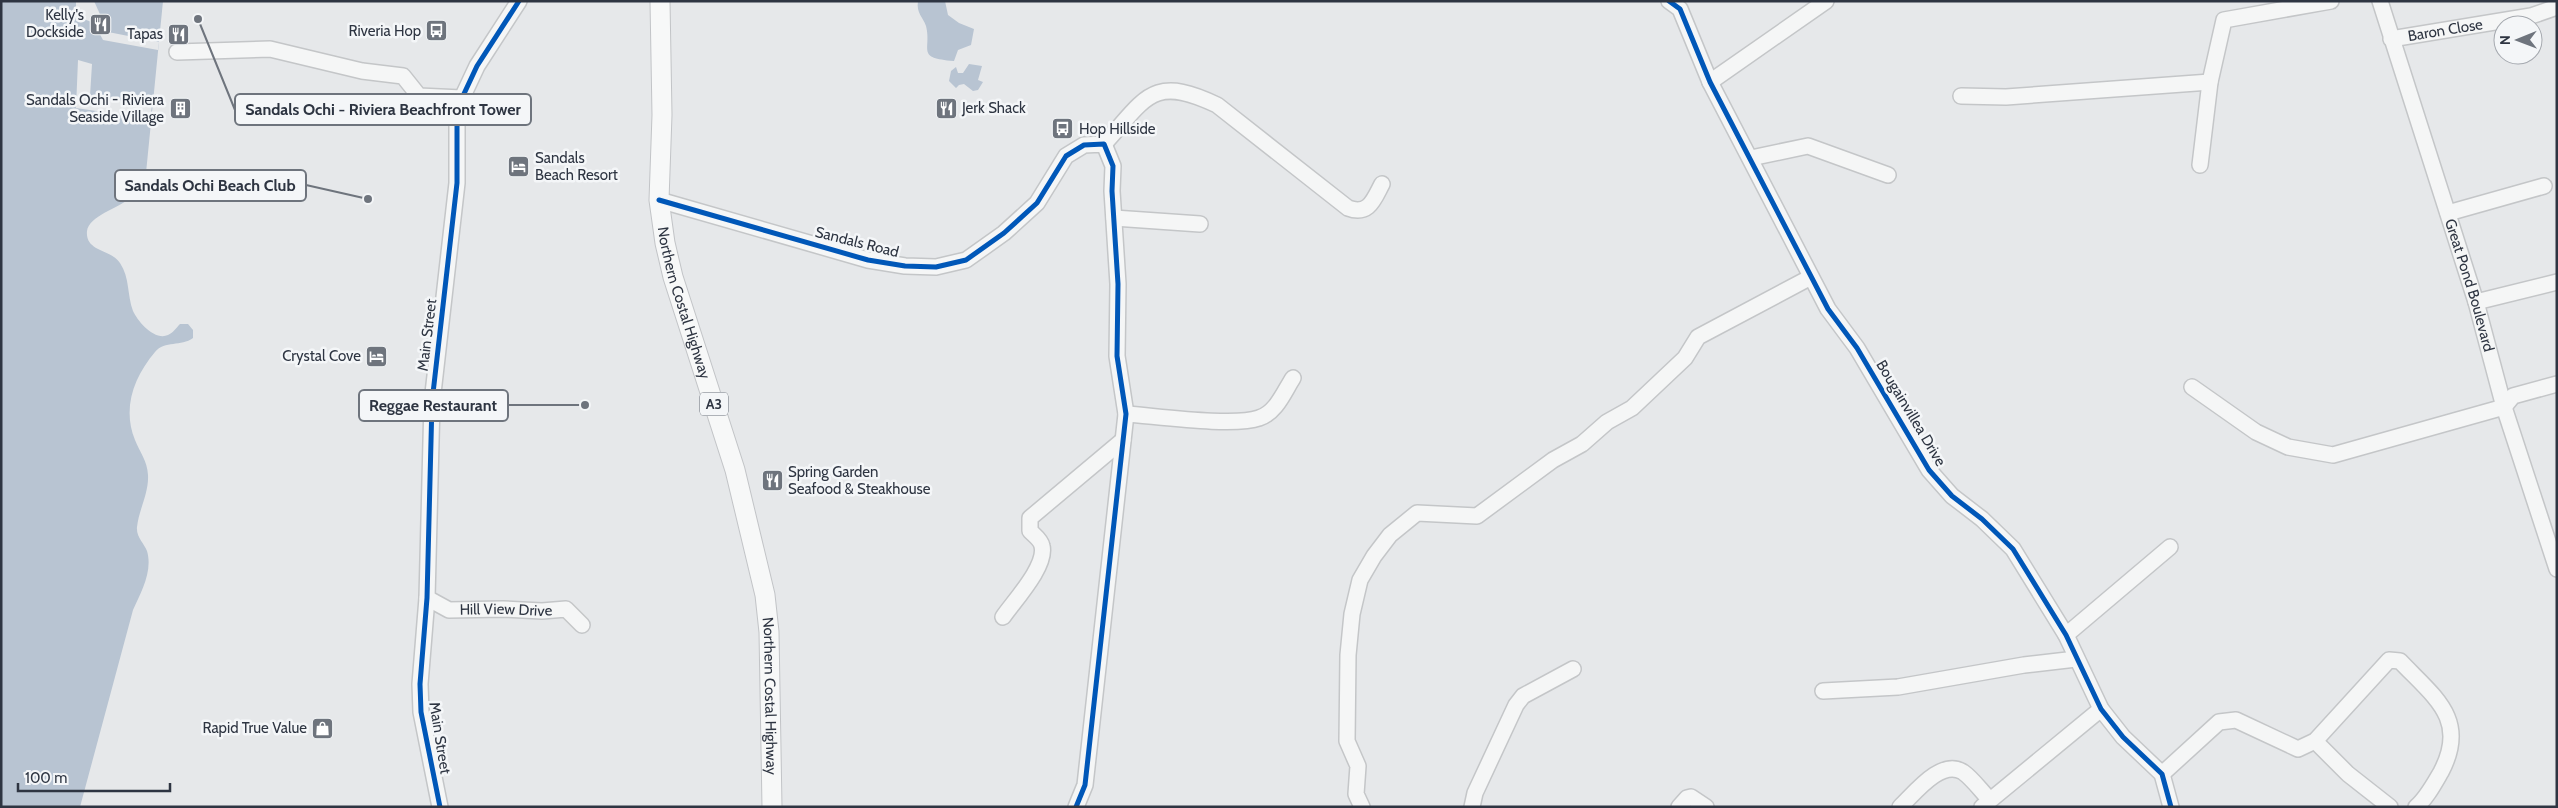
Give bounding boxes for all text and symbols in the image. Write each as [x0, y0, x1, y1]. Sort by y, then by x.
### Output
place label: Kelly's Dockside [26, 6, 84, 41]
restaurant icon: Kelly's Dockside [88, 12, 112, 36]
street label: Baron Close [2407, 15, 2484, 45]
north arrow [2493, 15, 2543, 65]
bus stop icon: Riveria Hop [425, 19, 449, 43]
restaurant icon: Tapas [167, 22, 191, 46]
place label: Riveria Hop [348, 22, 421, 40]
place label: Tapas [127, 25, 163, 43]
text: N [2496, 35, 2514, 45]
place label: Sandals Ochi - Riviera Seaside Village [26, 91, 165, 126]
callout: Sandals Ochi - Riviera Beachfront Tower [235, 94, 531, 125]
restaurant icon: Jerk Shack [934, 96, 958, 120]
building icon: Sandals Ochi - Riviera Seaside Village [168, 97, 192, 121]
place label: Jerk Shack [961, 99, 1026, 117]
text: Sandals Ochi - Riviera Beachfront Tower [245, 100, 522, 119]
bus stop icon: Hop Hillside [1051, 117, 1075, 141]
place label: Hop Hillside [1079, 120, 1156, 138]
place label: Sandals Beach Resort [535, 149, 618, 184]
hotel icon: Sandals Beach Resort [507, 155, 531, 179]
callout: Sandals Ochi Beach Club [115, 170, 306, 201]
text: Sandals Ochi Beach Club [124, 176, 296, 195]
street label: Great Pond Boulevard [2441, 216, 2498, 354]
street label: Sandals Road [813, 223, 901, 261]
street label: Northern Costal Highway [654, 225, 714, 382]
street label: Main Street [414, 298, 440, 372]
hotel icon: Crystal Cove [365, 344, 389, 368]
place label: Crystal Cove [282, 347, 361, 365]
street label: Bougainvillea Drive [1872, 357, 1950, 470]
callout: Reggae Restaurant [359, 390, 508, 421]
road number: A3 [700, 392, 728, 416]
text: Reggae Restaurant [369, 396, 498, 415]
place label: Spring Garden Seafood & Steakhouse [788, 463, 931, 498]
restaurant icon: Spring Garden Seafood & Steakhouse [760, 469, 784, 493]
street label: Hill View Drive [459, 600, 553, 620]
street label: Northern Costal Highway [758, 616, 780, 776]
street label: Main Street [425, 701, 455, 775]
shop icon: Rapid True Value [311, 716, 335, 740]
place label: Rapid True Value [202, 719, 307, 737]
scale bar [18, 760, 170, 792]
text: 100 m [25, 769, 67, 787]

